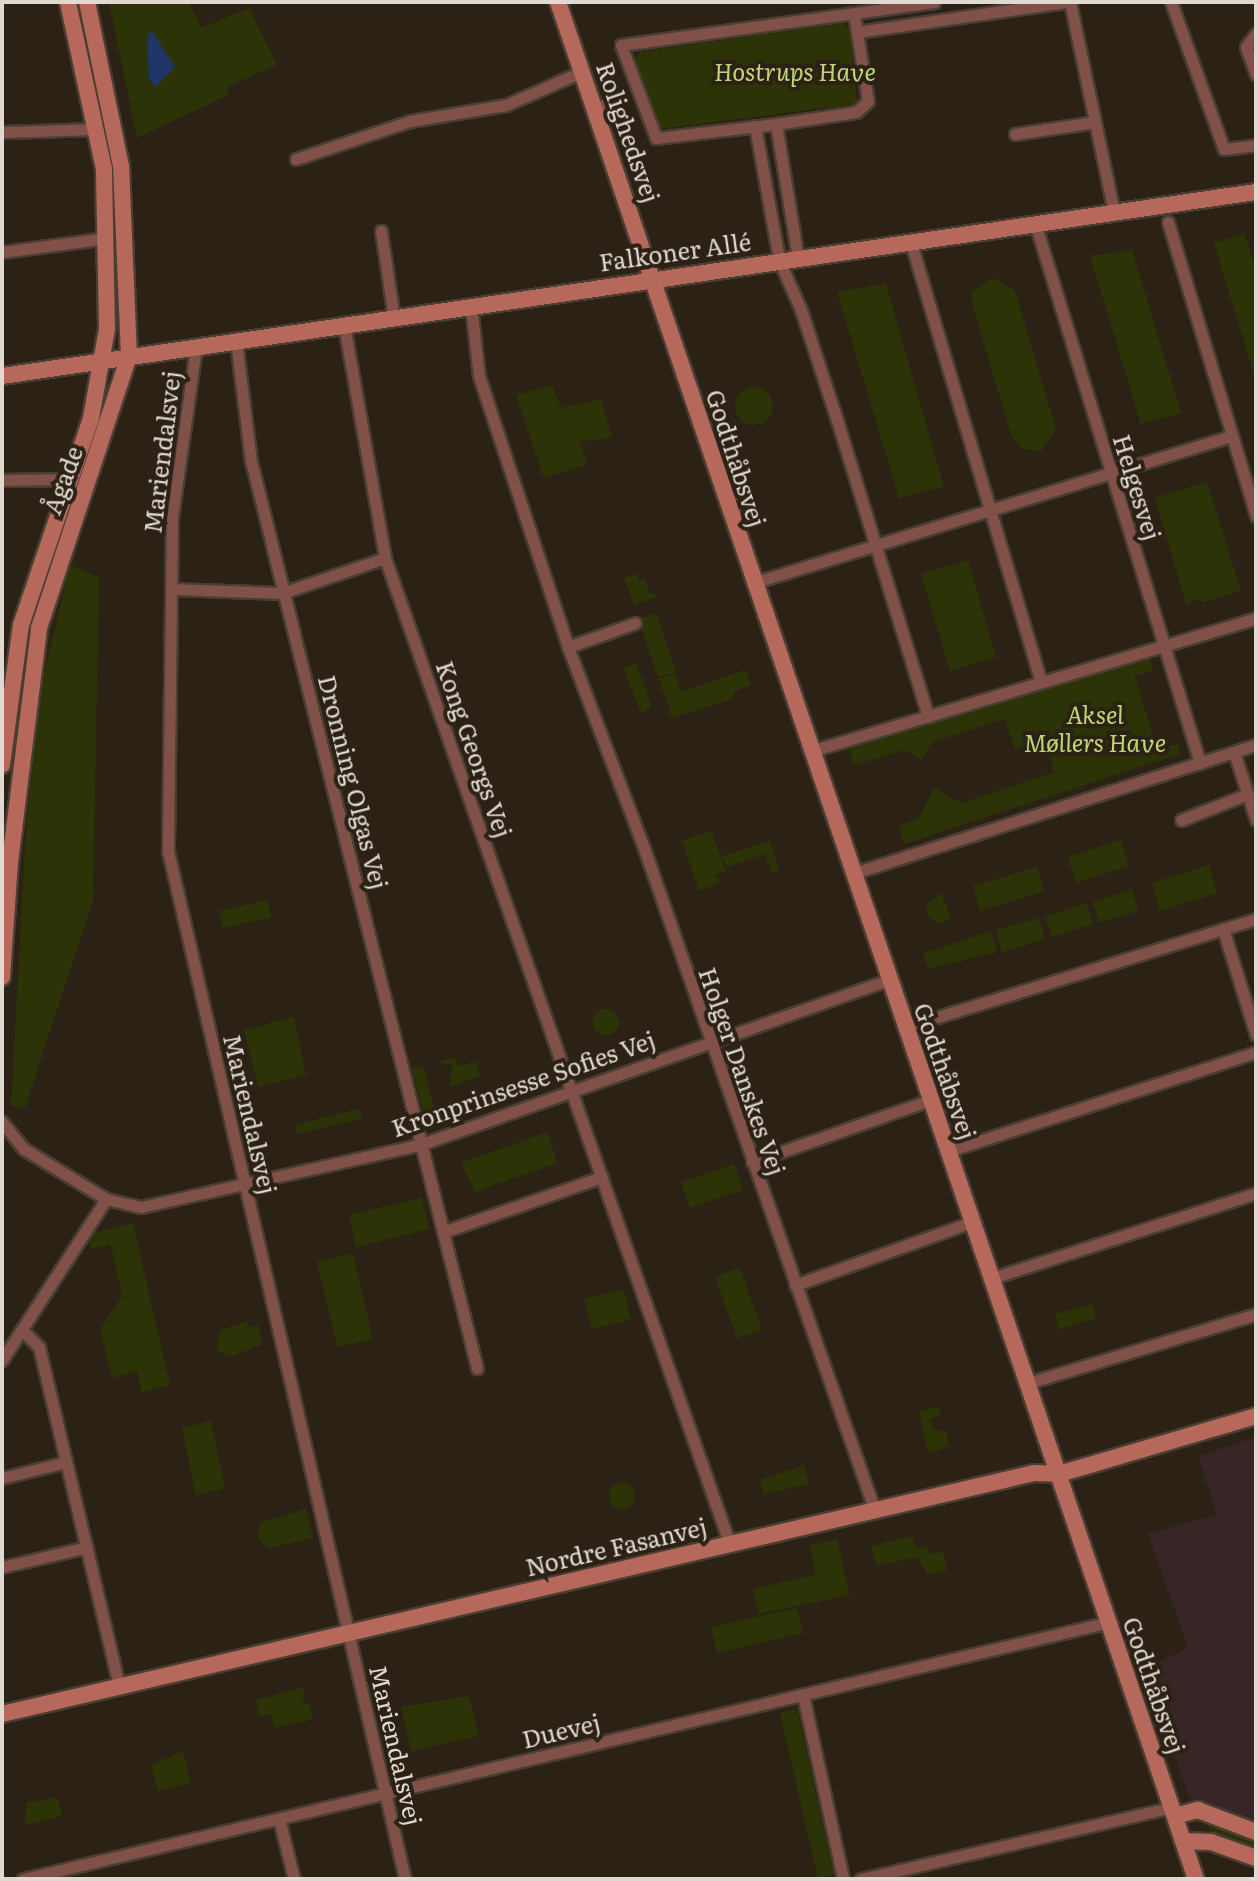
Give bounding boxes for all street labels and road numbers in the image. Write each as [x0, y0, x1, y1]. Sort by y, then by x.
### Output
street label: Rolighedsvej [592, 58, 666, 206]
street label: Falkoner Allé [597, 226, 753, 276]
street label: Mariendalsvej [137, 369, 185, 535]
street label: Godthåbsvej [701, 386, 773, 530]
street label: Helgesvej [1108, 431, 1168, 543]
street label: Ågade [36, 442, 88, 518]
street label: Kong Georgs Vej [431, 657, 519, 841]
street label: Dronning Olgas Vej [313, 672, 395, 892]
street label: Holger Danskes Vej [694, 963, 792, 1179]
street label: Godthåbsvej [909, 999, 983, 1143]
street label: Kronprinsesse Sofies Vej [387, 1024, 659, 1142]
street label: Mariendalsvej [219, 1031, 283, 1197]
street label: Nordre Fasanvej [523, 1511, 709, 1581]
street label: Godthåbsvej [1118, 1613, 1192, 1757]
street label: Mariendalsvej [365, 1662, 429, 1828]
street label: Duevej [519, 1707, 603, 1753]

